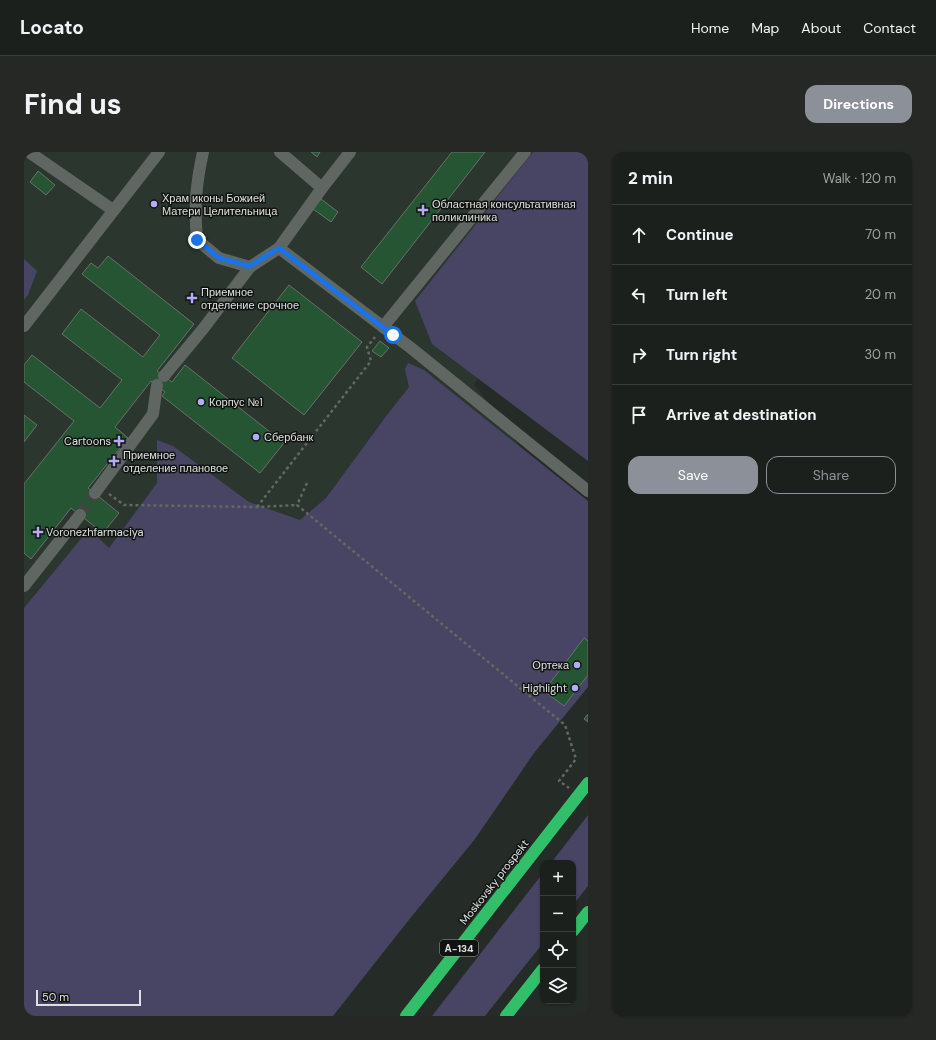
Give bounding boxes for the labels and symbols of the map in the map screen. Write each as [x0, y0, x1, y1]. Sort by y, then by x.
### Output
place label: Храм иконы Божией Матери Целительница [162, 191, 278, 218]
place label: Областная консультативная поликлиника [432, 197, 576, 224]
marker: Храм иконы Божией Матери Целительница [149, 199, 159, 209]
marker: Областная консультативная поликлиника [417, 204, 429, 216]
route end [188, 231, 206, 249]
place label: Приемное отделение срочное [201, 285, 299, 312]
marker: Приемное отделение срочное [186, 292, 198, 304]
route start [384, 326, 402, 344]
place label: Корпус №1 [209, 395, 263, 409]
marker: Корпус №1 [196, 397, 206, 407]
place label: Сбербанк [264, 430, 314, 444]
marker: Сбербанк [251, 432, 261, 442]
place label: Cartoons [64, 434, 111, 448]
marker: Cartoons [114, 436, 124, 446]
place label: Приемное отделение плановое [123, 448, 228, 475]
marker: Приемное отделение плановое [108, 455, 120, 467]
place label: Voronezhfarmaciya [46, 525, 144, 539]
marker: Voronezhfarmaciya [33, 527, 43, 537]
place label: Ортека [532, 658, 570, 672]
marker: Ортека [572, 660, 582, 670]
place label: Highlight [523, 681, 567, 695]
marker: Highlight [570, 683, 580, 693]
street label: Moskovsky prospekt [456, 837, 532, 927]
road number: А-134 [440, 940, 478, 956]
scale bar [36, 988, 141, 1007]

